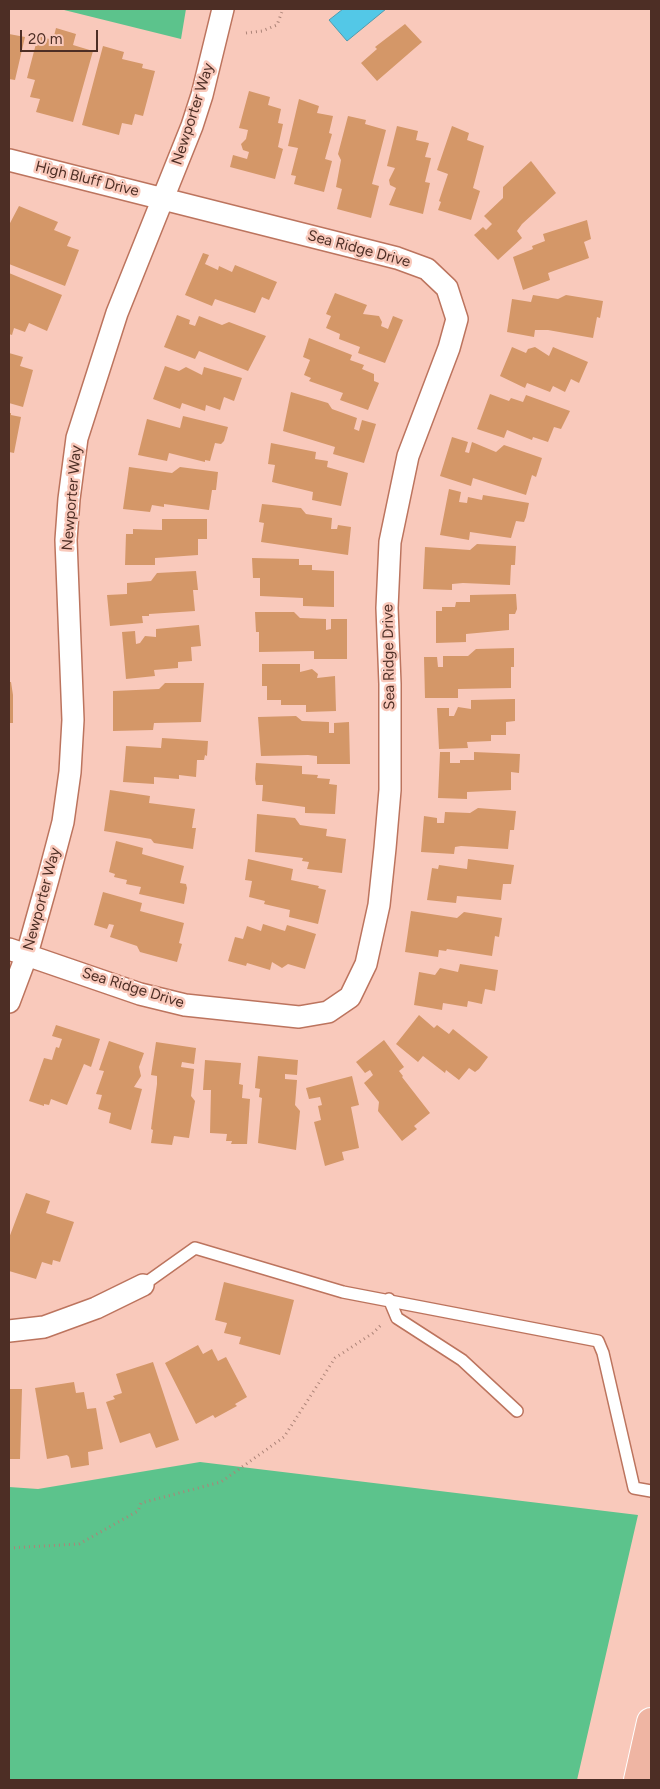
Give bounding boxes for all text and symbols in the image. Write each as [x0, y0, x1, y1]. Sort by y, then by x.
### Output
scale bar [22, 20, 100, 52]
text: 20 m [28, 30, 62, 48]
street label: Newporter Way [168, 61, 218, 167]
street label: High Bluff Drive [33, 157, 141, 201]
street label: Sea Ridge Drive [306, 227, 412, 271]
street label: Newporter Way [58, 445, 86, 551]
street label: Sea Ridge Drive [379, 604, 399, 710]
street label: Newporter Way [20, 846, 64, 952]
street label: Sea Ridge Drive [80, 964, 186, 1012]

